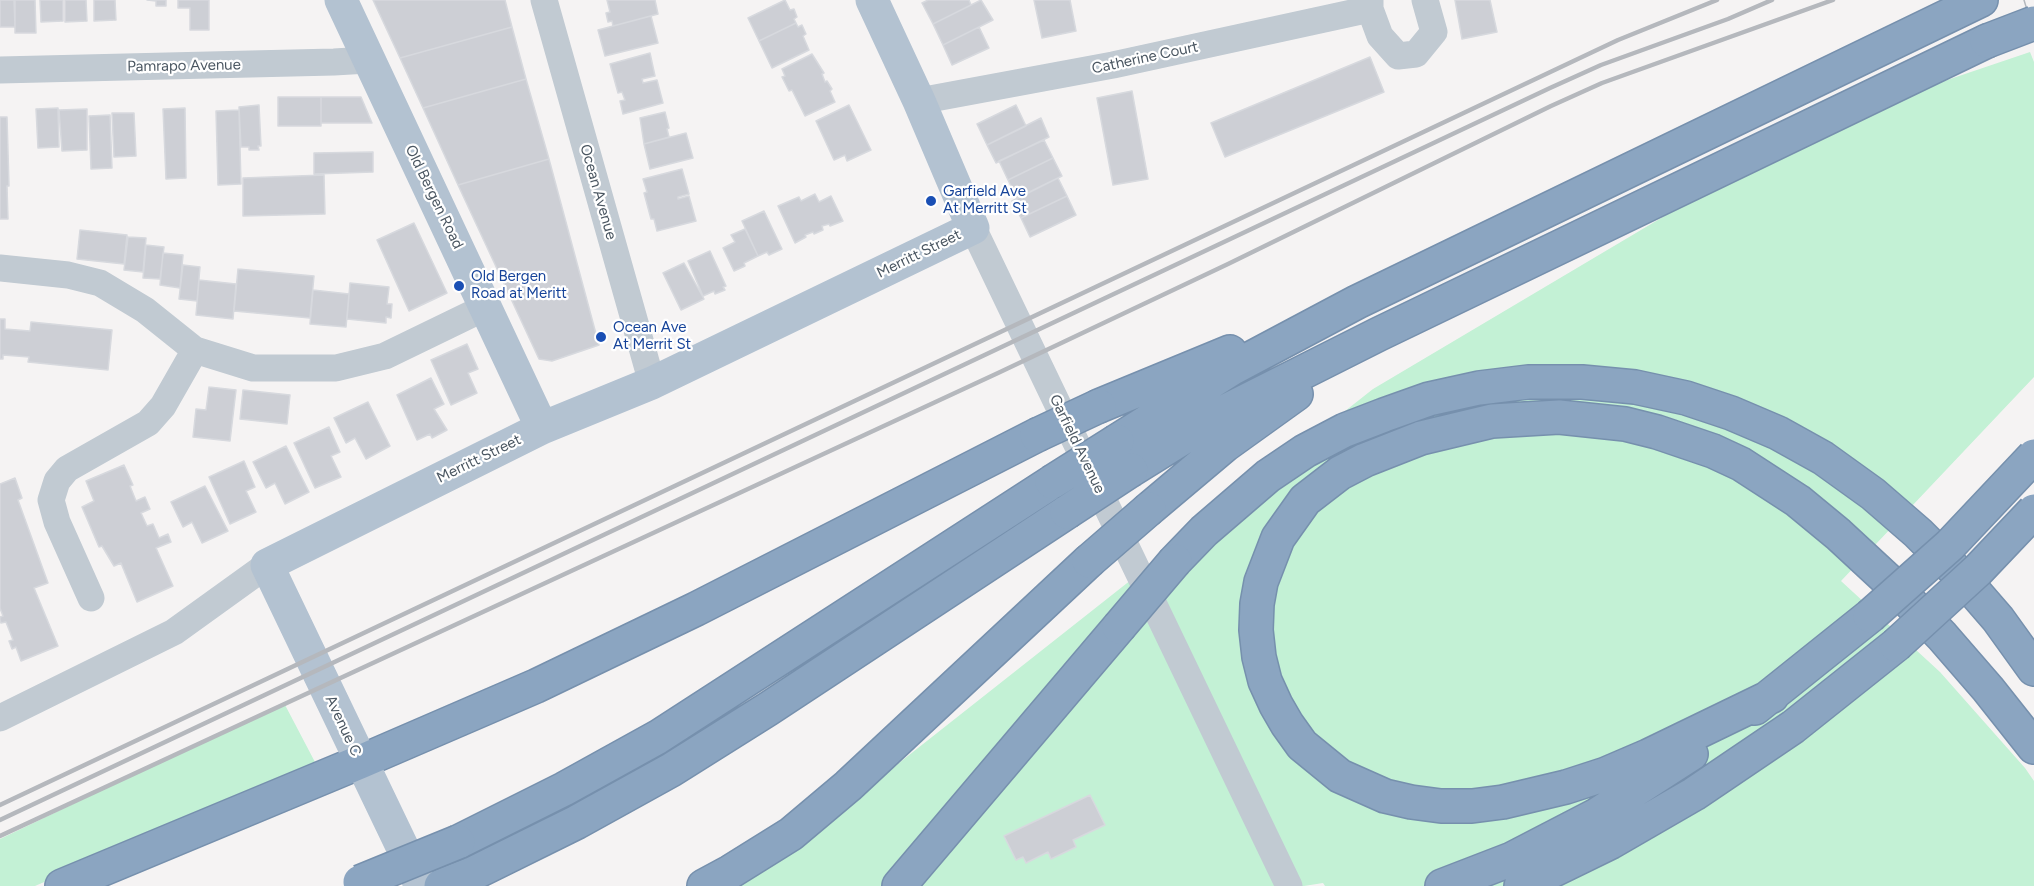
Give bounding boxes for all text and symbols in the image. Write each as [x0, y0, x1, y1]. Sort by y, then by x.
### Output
street label: Catherine Court [1090, 38, 1200, 78]
street label: Pamrapo Avenue [127, 56, 241, 76]
street label: Old Bergen Road [401, 142, 467, 252]
street label: Ocean Avenue [576, 142, 620, 242]
place label: Garfield Ave At Merritt St [943, 183, 1027, 218]
marker: Garfield Ave At Merritt St [924, 194, 938, 208]
street label: Merritt Street [874, 226, 964, 282]
place label: Old Bergen Road at Meritt [471, 268, 567, 303]
marker: Old Bergen Road at Meritt [452, 279, 466, 293]
place label: Ocean Ave At Merrit St [613, 319, 691, 354]
marker: Ocean Ave At Merrit St [594, 330, 608, 344]
street label: Garfield Avenue [1045, 392, 1109, 496]
street label: Merritt Street [434, 431, 524, 487]
street label: Avenue C [321, 693, 365, 759]

